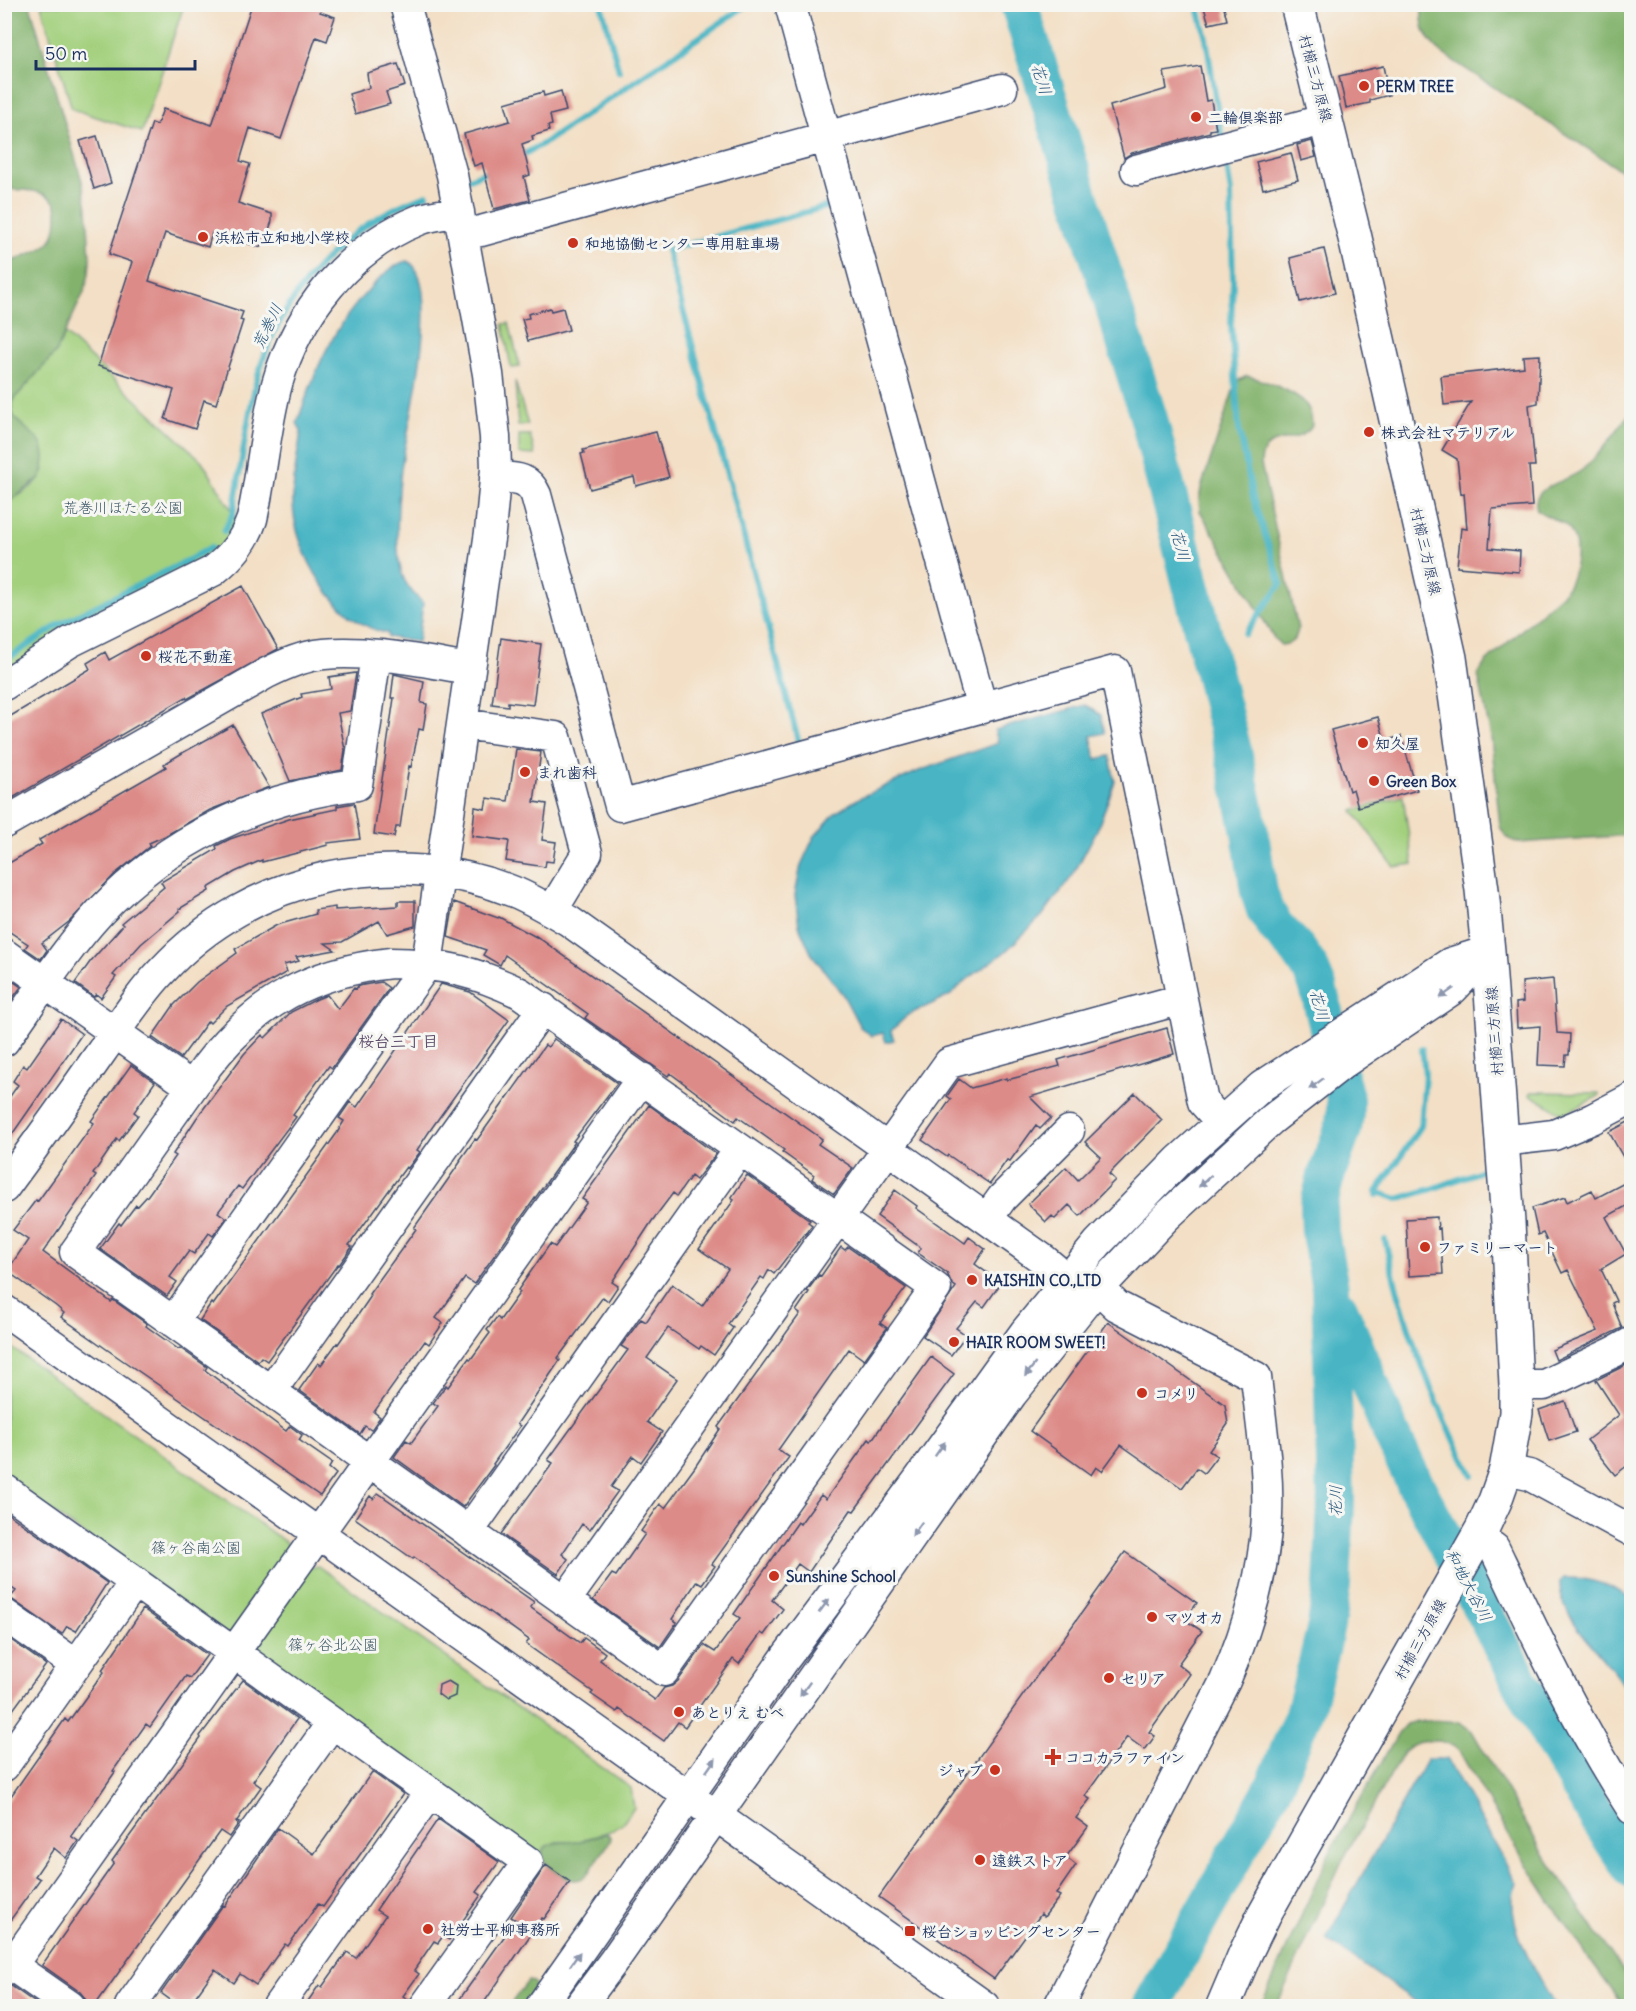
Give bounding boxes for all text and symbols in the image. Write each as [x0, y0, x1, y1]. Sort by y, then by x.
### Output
street label: 村櫛三方原線 [1295, 32, 1337, 124]
scale bar [36, 33, 195, 71]
text: 50 m [45, 42, 87, 65]
water label: 花川 [1028, 61, 1056, 97]
place label: PERM TREE [1376, 77, 1454, 96]
marker: PERM TREE [1357, 79, 1371, 93]
place label: 二輪倶楽部 [1208, 108, 1283, 127]
marker: 二輪倶楽部 [1189, 110, 1203, 124]
place label: 浜松市立和地小学校 [215, 228, 350, 247]
marker: 浜松市立和地小学校 [196, 230, 210, 244]
place label: 和地協働センター専用駐車場 [585, 234, 780, 253]
marker: 和地協働センター専用駐車場 [566, 236, 580, 250]
water label: 荒巻川 [247, 300, 287, 352]
place label: 株式会社マテリアル [1381, 423, 1515, 442]
marker: 株式会社マテリアル [1362, 425, 1376, 439]
park label: 荒巻川ほたる公園 [63, 498, 183, 517]
street label: 村櫛三方原線 [1407, 505, 1445, 597]
water label: 花川 [1167, 527, 1195, 563]
place label: 桜花不動産 [158, 647, 233, 666]
marker: 桜花不動産 [139, 649, 153, 663]
place label: 知久屋 [1375, 734, 1420, 753]
marker: 知久屋 [1356, 736, 1370, 750]
place label: まれ歯科 [537, 763, 597, 782]
marker: まれ歯科 [518, 765, 532, 779]
place label: Green Box [1386, 772, 1457, 791]
marker: Green Box [1367, 774, 1381, 788]
street label: 村櫛三方原線 [1481, 985, 1507, 1077]
one-way arrow [1439, 986, 1454, 998]
water label: 花川 [1306, 987, 1334, 1023]
district label: 桜台三丁目 [358, 1031, 438, 1051]
one-way arrow [1308, 1077, 1323, 1089]
one-way arrow [1197, 1174, 1212, 1188]
place label: ファミリーマート [1437, 1238, 1558, 1257]
marker: ファミリーマート [1418, 1240, 1432, 1254]
place label: KAISHIN CO.,LTD [984, 1271, 1102, 1290]
marker: KAISHIN CO.,LTD [965, 1273, 979, 1287]
place label: HAIR ROOM SWEET! [966, 1333, 1106, 1352]
marker: HAIR ROOM SWEET! [947, 1335, 961, 1349]
one-way arrow [1024, 1362, 1036, 1378]
place label: コメリ [1154, 1384, 1199, 1403]
marker: コメリ [1135, 1386, 1149, 1400]
one-way arrow [934, 1442, 946, 1458]
water label: 花川 [1325, 1485, 1345, 1517]
one-way arrow [911, 1521, 923, 1537]
park label: 篠ヶ谷南公園 [151, 1538, 241, 1557]
water label: 和地大谷川 [1441, 1545, 1497, 1625]
place label: Sunshine School [786, 1567, 896, 1586]
marker: Sunshine School [767, 1569, 781, 1583]
street label: 村櫛三方原線 [1390, 1595, 1450, 1683]
one-way arrow [818, 1599, 830, 1614]
place label: マツオカ [1164, 1608, 1224, 1627]
marker: マツオカ [1145, 1610, 1159, 1624]
park label: 篠ヶ谷北公園 [288, 1635, 378, 1654]
place label: セリア [1121, 1669, 1166, 1688]
marker: セリア [1102, 1671, 1116, 1685]
one-way arrow [799, 1680, 811, 1696]
place label: あとりえ むべ [691, 1703, 785, 1722]
marker: あとりえ むべ [672, 1705, 686, 1719]
place label: ココカラファイン [1065, 1748, 1185, 1767]
marker: ココカラファイン [1046, 1750, 1060, 1764]
one-way arrow [705, 1757, 717, 1773]
place label: ジャブ [938, 1761, 983, 1780]
marker: ジャブ [988, 1763, 1002, 1777]
place label: 遠鉄ストア [992, 1851, 1068, 1870]
marker: 遠鉄ストア [973, 1853, 987, 1867]
place label: 社労士平柳事務所 [440, 1920, 560, 1939]
marker: 社労士平柳事務所 [421, 1922, 435, 1936]
place label: 桜台ショッピングセンター [922, 1922, 1101, 1941]
marker: 桜台ショッピングセンター [903, 1924, 917, 1938]
one-way arrow [569, 1951, 581, 1967]

